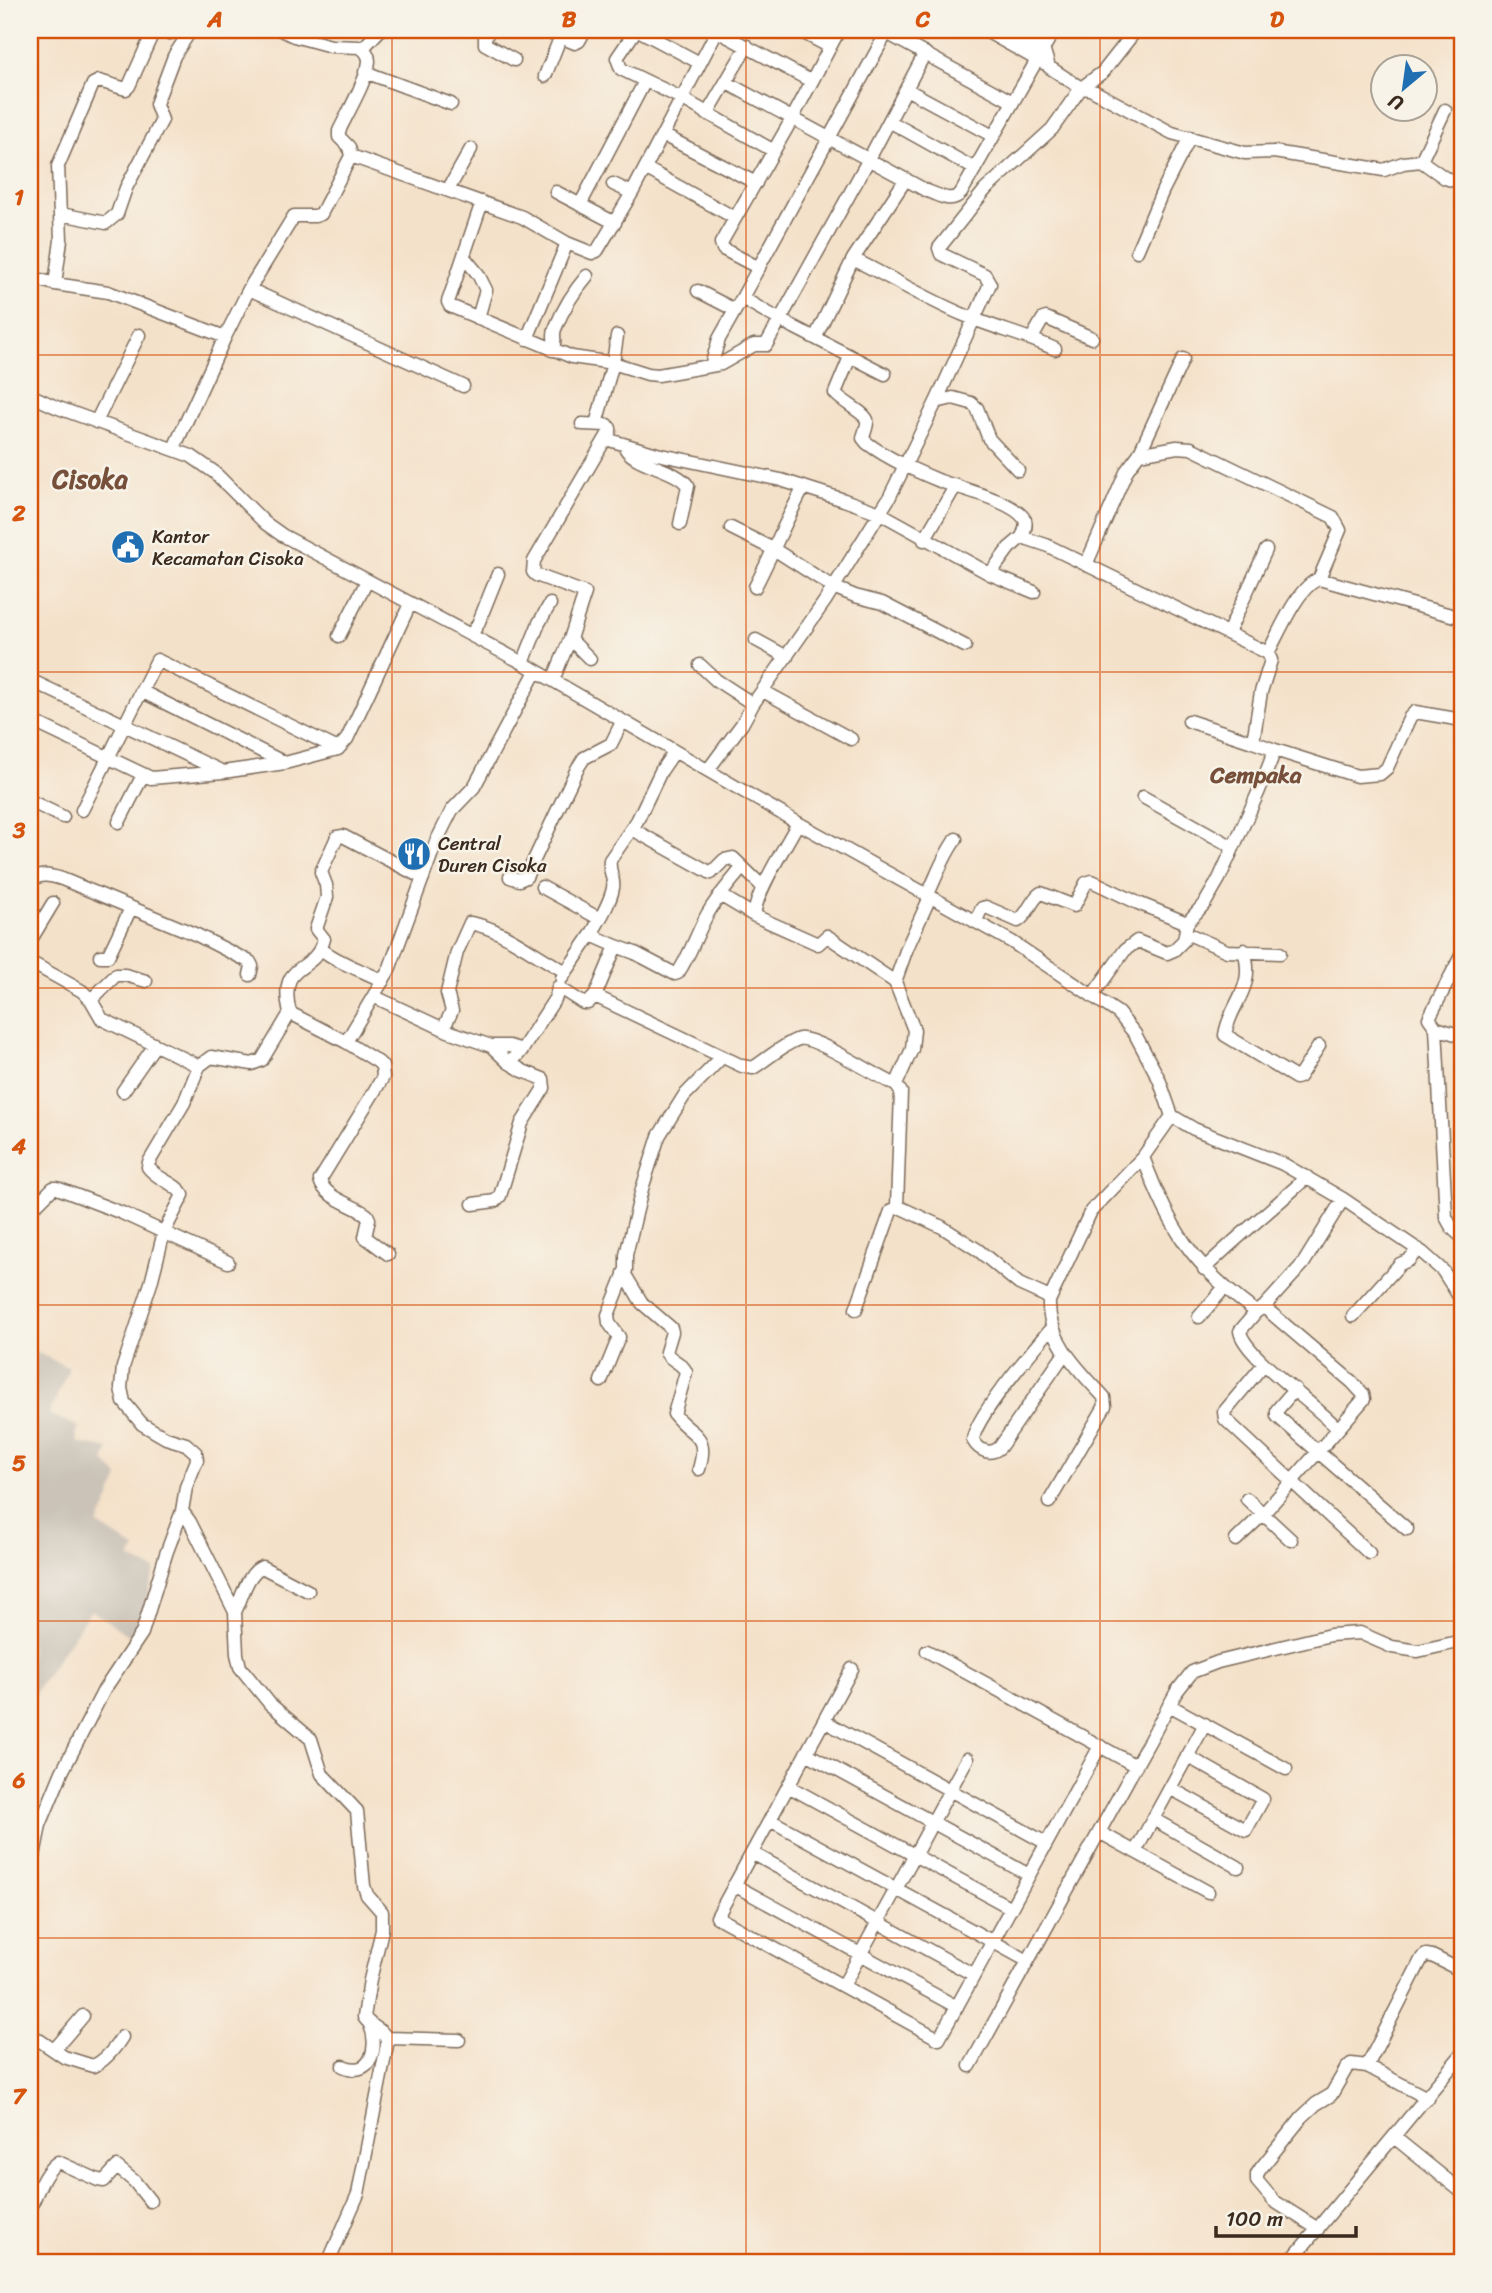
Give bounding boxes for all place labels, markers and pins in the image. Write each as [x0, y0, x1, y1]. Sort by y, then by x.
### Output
place label: Kantor Kecamatan Cisoka [152, 520, 304, 575]
public building icon: Kantor Kecamatan Cisoka [109, 528, 147, 566]
place label: Central Duren Cisoka [438, 827, 547, 882]
restaurant icon: Central Duren Cisoka [395, 835, 433, 873]

